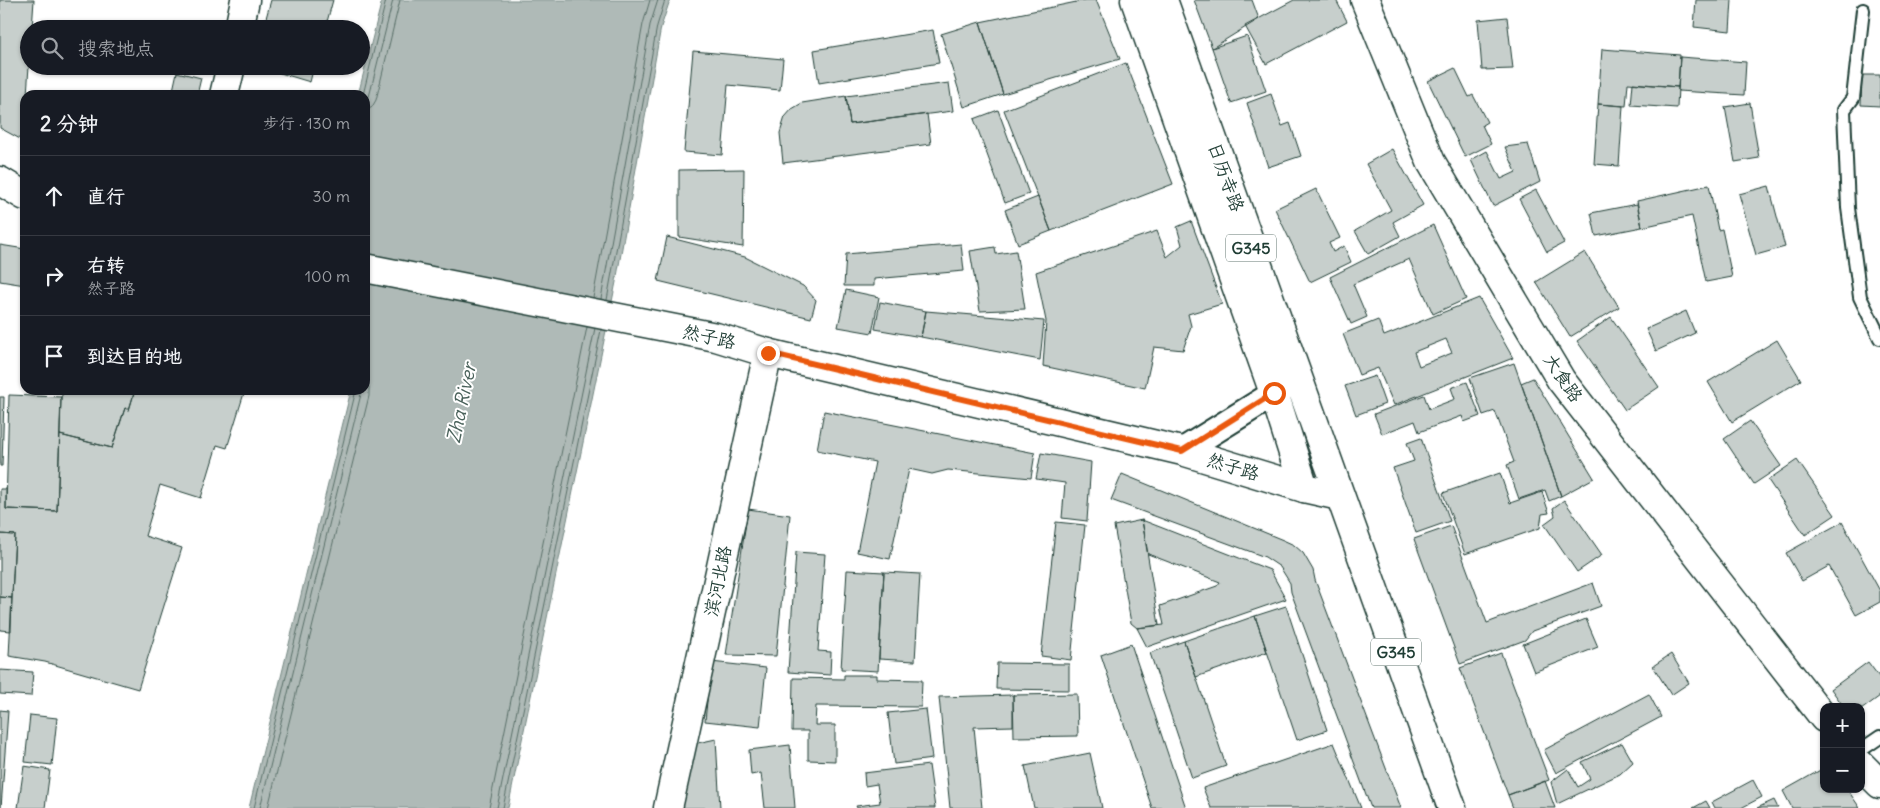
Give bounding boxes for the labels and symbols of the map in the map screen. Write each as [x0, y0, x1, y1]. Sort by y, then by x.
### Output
street label: 日历寺路 [1203, 139, 1250, 215]
road number: G345 [1226, 234, 1276, 262]
street label: 然子路 [680, 319, 738, 354]
route end [757, 342, 780, 365]
street label: 大食路 [1539, 349, 1588, 407]
water label: Zha River [441, 359, 482, 445]
route start [1263, 382, 1286, 405]
street label: 然子路 [1204, 448, 1262, 485]
street label: 滨河北路 [699, 543, 736, 619]
road number: G345 [1371, 638, 1421, 666]

